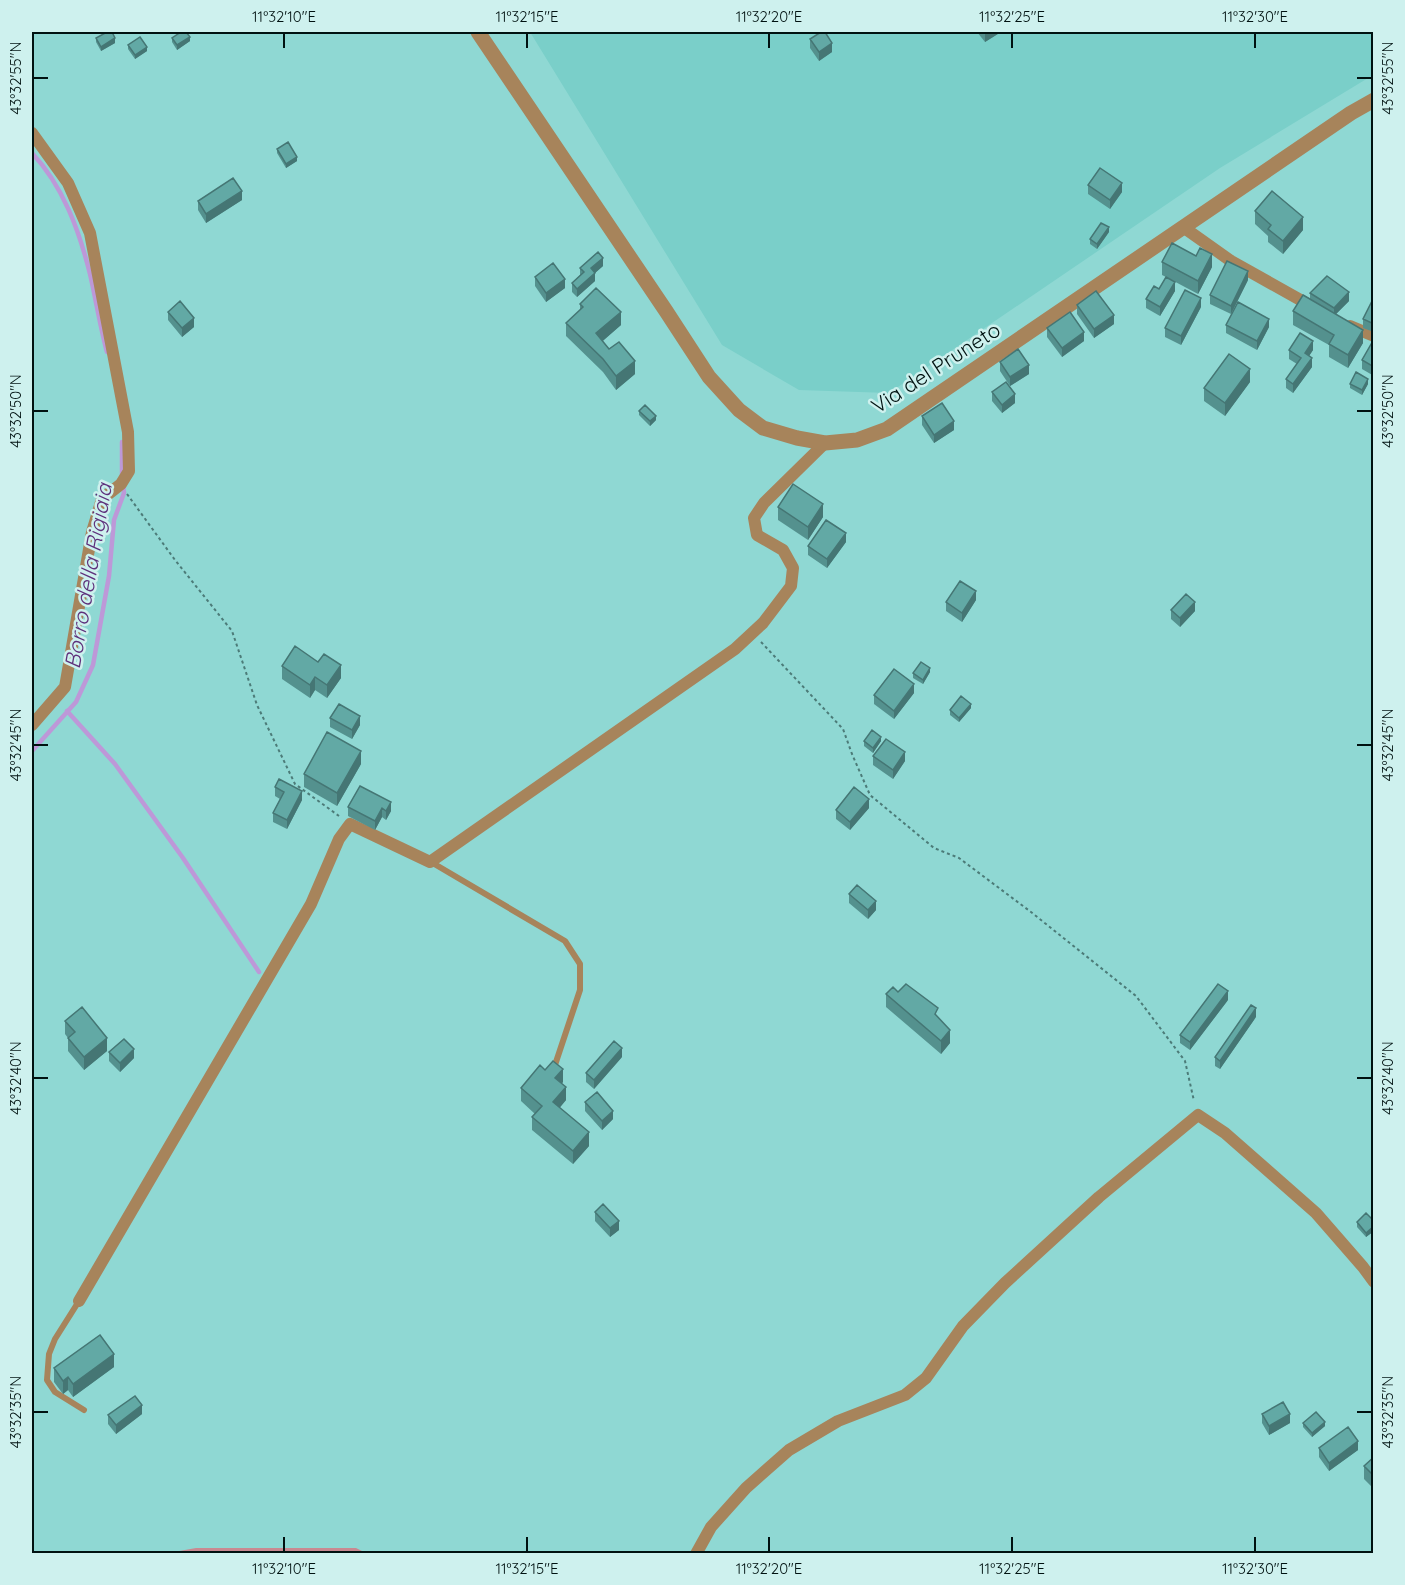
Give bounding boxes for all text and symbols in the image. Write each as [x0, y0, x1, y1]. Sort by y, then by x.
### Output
text: 11°32'10"E [252, 7, 316, 26]
text: 11°32'15"E [495, 7, 559, 26]
text: 11°32'20"E [736, 7, 802, 26]
text: 11°32'25"E [979, 7, 1045, 26]
text: 11°32'30"E [1222, 7, 1288, 26]
text: 43°32'55"N [6, 42, 25, 114]
text: 43°32'55"N [1378, 42, 1397, 114]
street label: Via del Pruneto [866, 316, 1005, 418]
text: 43°32'50"N [6, 374, 25, 448]
text: 43°32'50"N [1378, 374, 1397, 448]
water label: Borro della Rigiaia [58, 479, 118, 671]
text: 43°32'45"N [6, 709, 25, 781]
text: 43°32'45"N [1378, 709, 1397, 781]
text: 43°32'40"N [6, 1041, 25, 1115]
text: 43°32'40"N [1378, 1041, 1397, 1115]
text: 43°32'35"N [6, 1376, 25, 1448]
text: 43°32'35"N [1378, 1376, 1397, 1448]
text: 11°32'10"E [252, 1559, 316, 1578]
text: 11°32'15"E [495, 1559, 559, 1578]
text: 11°32'20"E [736, 1559, 802, 1578]
text: 11°32'25"E [979, 1559, 1045, 1578]
text: 11°32'30"E [1222, 1559, 1288, 1578]

